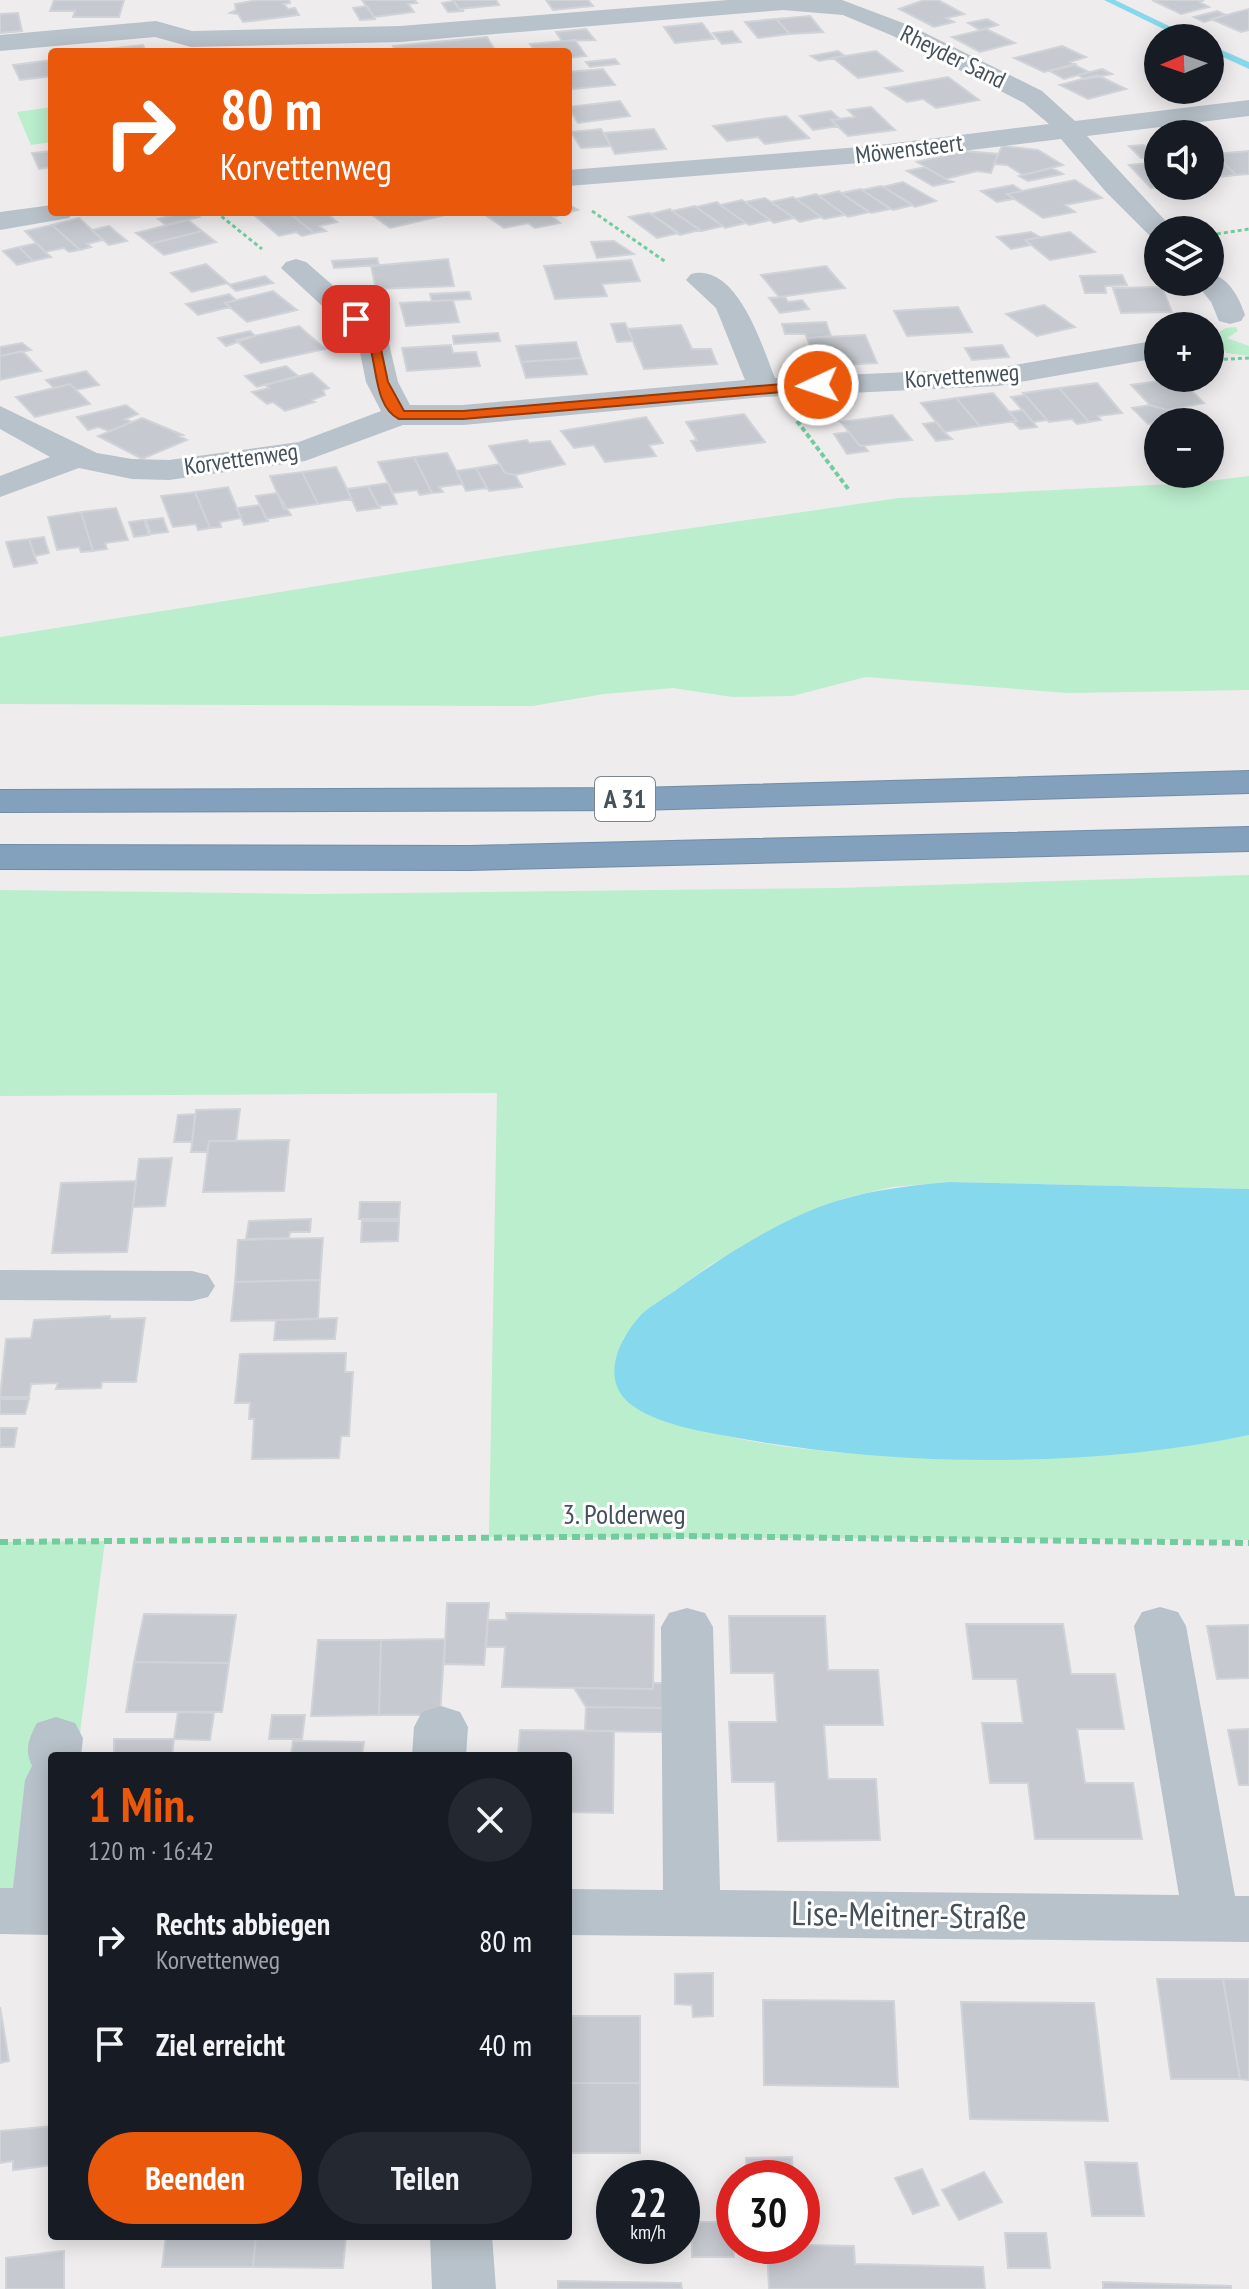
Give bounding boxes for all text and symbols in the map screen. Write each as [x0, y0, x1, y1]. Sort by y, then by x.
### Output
street label: Rheyder Sand [895, 18, 1011, 95]
north arrow [1144, 24, 1224, 104]
map controls [1144, 24, 1224, 488]
text: 80 m [220, 73, 322, 145]
icon: right [88, 80, 192, 184]
button: sound [1144, 120, 1224, 200]
street label: Möwensteert [854, 127, 965, 170]
text: Korvettenweg [220, 143, 392, 190]
button: layers [1144, 216, 1224, 296]
pin [322, 285, 390, 353]
icon: arrive [334, 297, 378, 341]
button: + [1144, 312, 1224, 392]
position arrow [776, 343, 860, 427]
street label: Korvettenweg [904, 356, 1020, 395]
button: − [1144, 408, 1224, 488]
street label: Korvettenweg [182, 435, 300, 482]
road number: A 31 [595, 777, 655, 821]
street label: 3. Polderweg [562, 1495, 686, 1532]
text: 1 Min. [88, 1773, 195, 1835]
button: close [448, 1778, 532, 1862]
text: 120 m · 16:42 [88, 1834, 214, 1867]
street label: Lise-Meitner-Straße [791, 1890, 1027, 1938]
text: Rechts abbiegen [156, 1904, 330, 1943]
icon: right [88, 1918, 132, 1962]
text: 80 m [479, 1921, 532, 1960]
text: Korvettenweg [156, 1943, 280, 1976]
icon: arrive [88, 2022, 132, 2066]
text: Ziel erreicht [156, 2025, 285, 2064]
text: 40 m [479, 2025, 532, 2064]
button: Beenden [88, 2132, 302, 2224]
button: Teilen [318, 2132, 532, 2224]
speed limit sign: 30 [716, 2160, 820, 2264]
text: 22 [629, 2176, 667, 2228]
text: km/h [630, 2219, 666, 2245]

